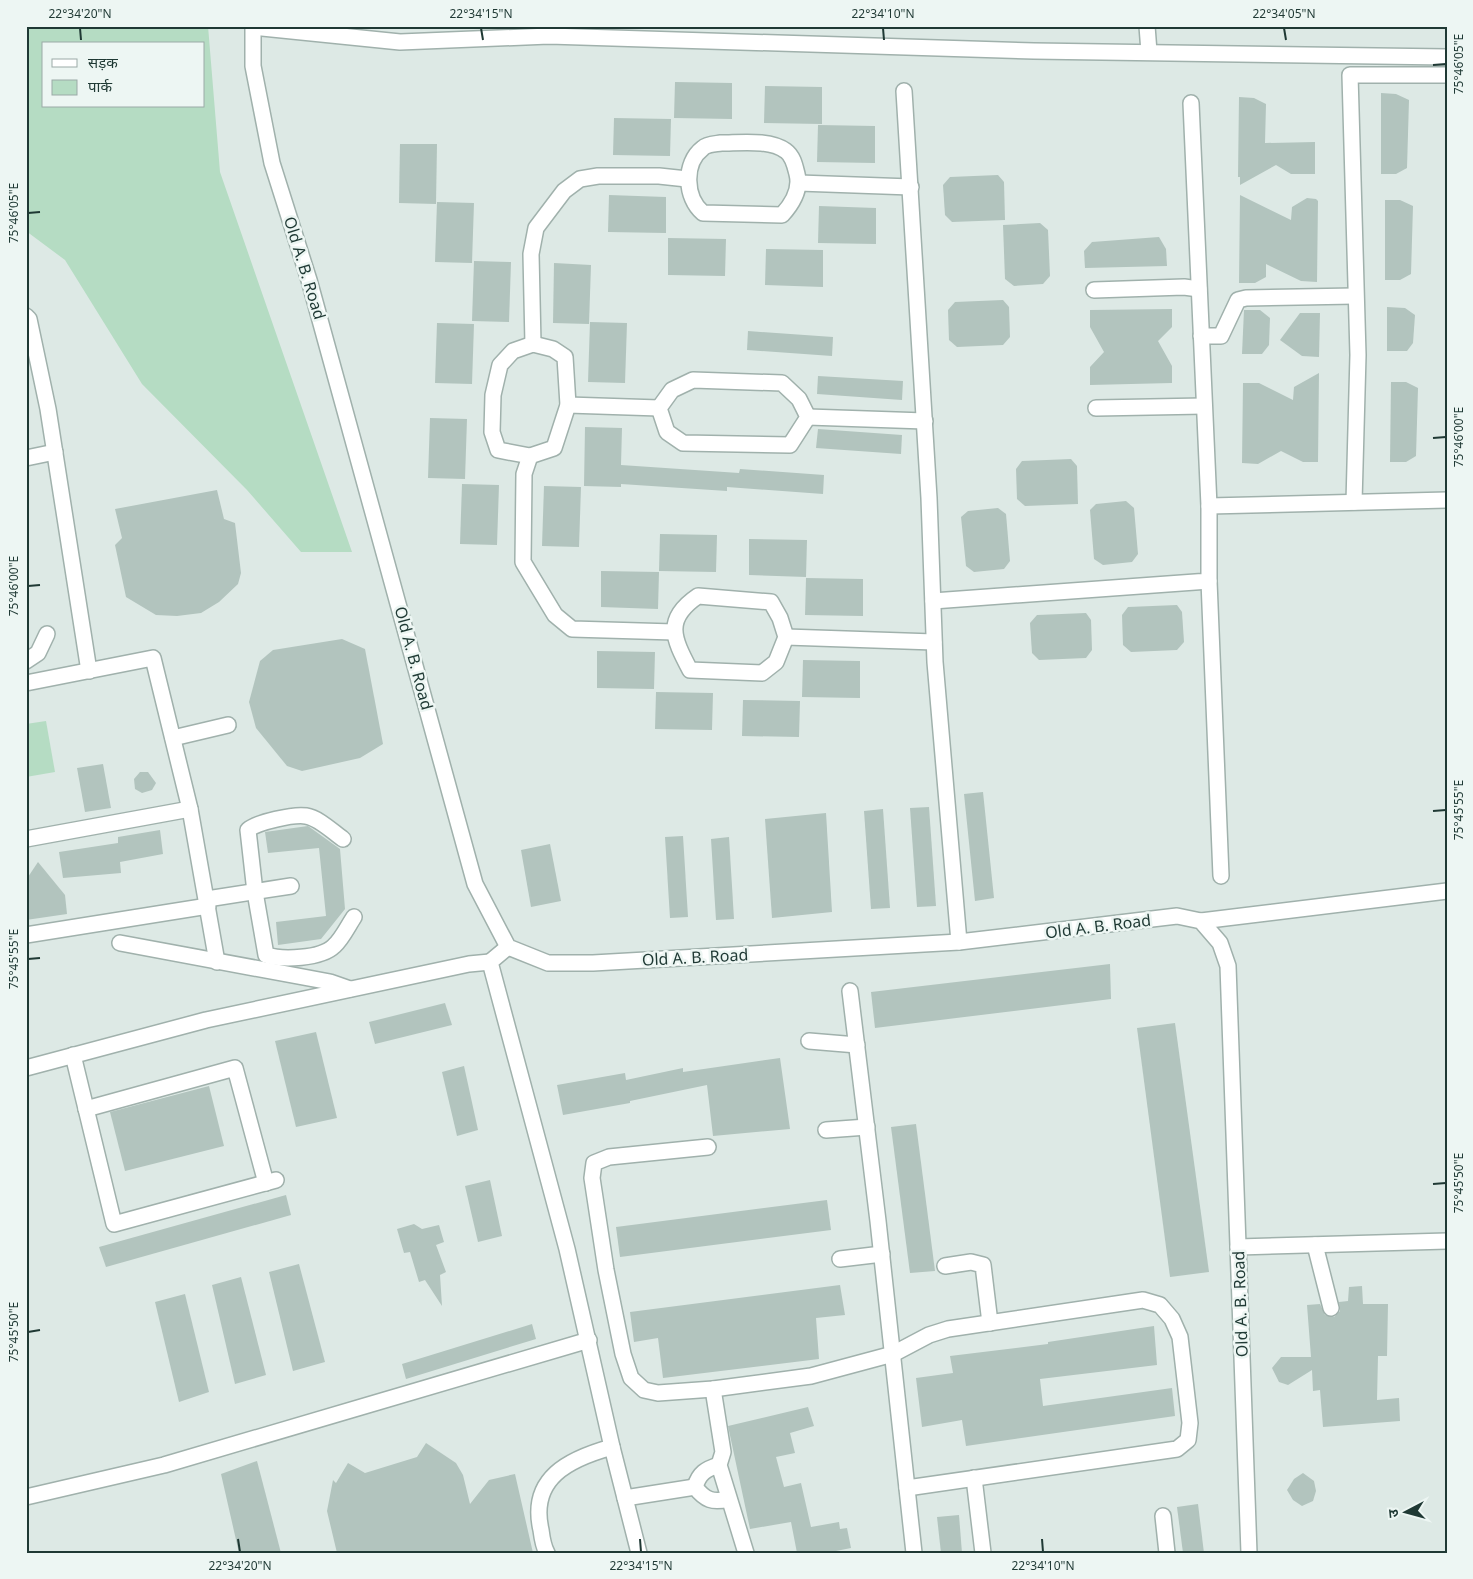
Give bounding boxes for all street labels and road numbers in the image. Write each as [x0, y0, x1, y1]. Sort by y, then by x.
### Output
street label: Old A. B. Road [279, 214, 331, 322]
street label: Old A. B. Road [390, 604, 438, 712]
street label: Old A. B. Road [1044, 909, 1152, 943]
street label: Old A. B. Road [641, 943, 749, 971]
street label: Old A. B. Road [1227, 1250, 1253, 1358]

